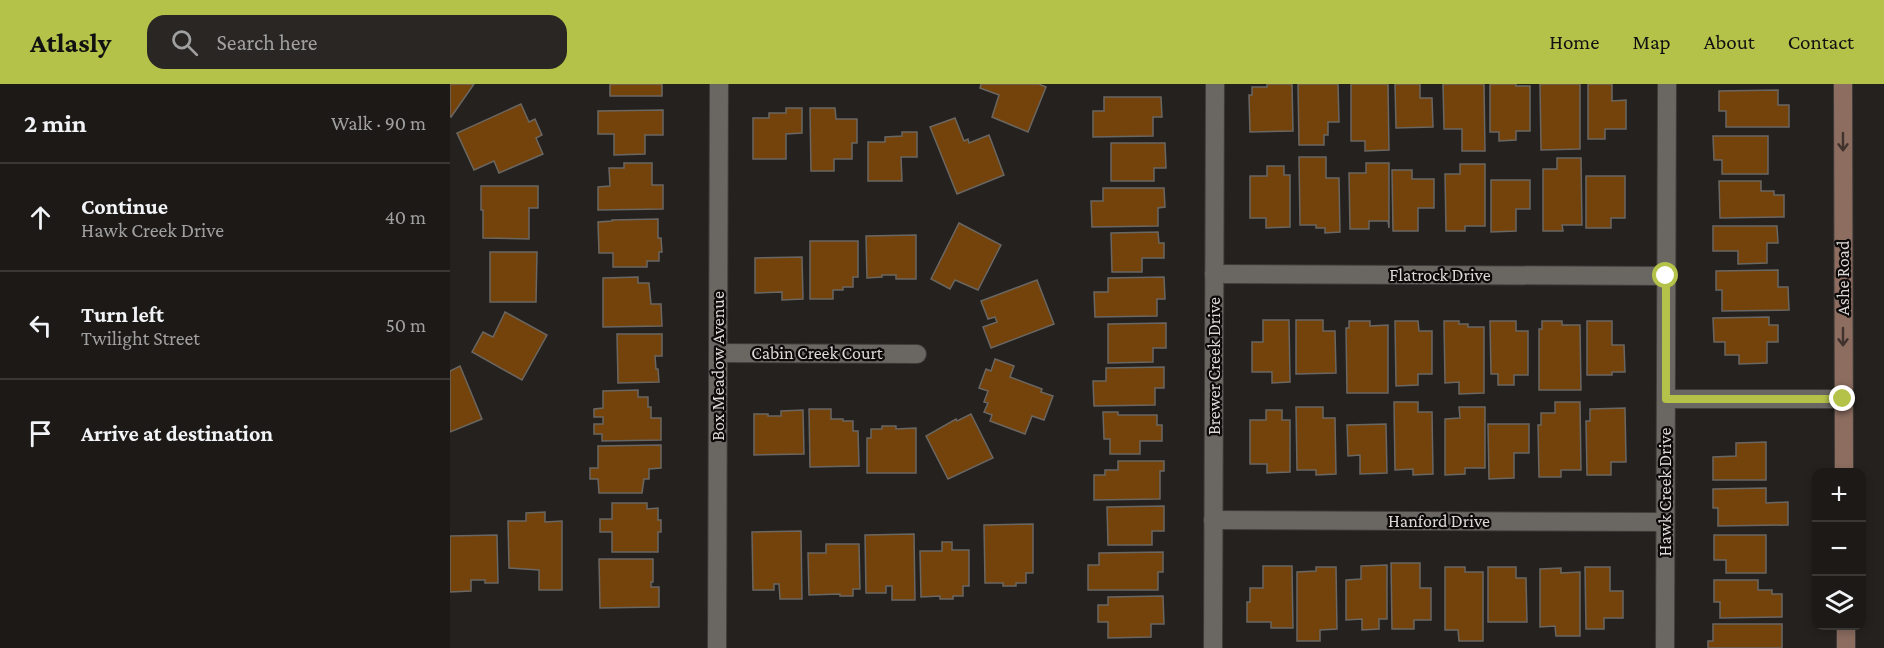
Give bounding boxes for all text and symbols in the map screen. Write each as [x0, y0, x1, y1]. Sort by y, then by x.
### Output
search box [147, 15, 567, 69]
icon: search [168, 26, 201, 59]
text: Atlasly [30, 27, 111, 58]
text: Search here [216, 30, 317, 55]
text: Home [1549, 30, 1599, 54]
text: Map [1632, 30, 1671, 54]
text: About [1704, 30, 1755, 54]
text: Contact [1788, 30, 1854, 54]
text: 2 min [24, 109, 87, 138]
text: Walk · 90 m [331, 112, 426, 134]
one-way arrow [1837, 132, 1849, 152]
text: Continue [81, 194, 168, 219]
icon: ahead [24, 201, 57, 234]
text: 40 m [385, 206, 426, 228]
text: Hawk Creek Drive [81, 219, 224, 241]
street label: Ashe Road [1833, 240, 1853, 315]
route start [1652, 262, 1678, 288]
street label: Flatrock Drive [1389, 265, 1491, 285]
street label: Box Meadow Avenue [708, 291, 728, 441]
street label: Brewer Creek Drive [1204, 297, 1224, 435]
text: Turn left [81, 302, 164, 327]
icon: left [24, 309, 57, 342]
text: 50 m [385, 314, 426, 336]
text: Twilight Street [81, 327, 200, 349]
one-way arrow [1837, 327, 1849, 347]
street label: Cabin Creek Court [751, 343, 884, 363]
route end [1829, 385, 1855, 411]
icon: arrive [24, 417, 57, 450]
text: Arrive at destination [81, 421, 273, 446]
street label: Hawk Creek Drive [1655, 428, 1675, 556]
map controls [1812, 468, 1866, 630]
button: + [1812, 468, 1866, 522]
street label: Hanford Drive [1388, 511, 1490, 531]
button: − [1812, 522, 1866, 576]
button: layers [1812, 576, 1866, 630]

